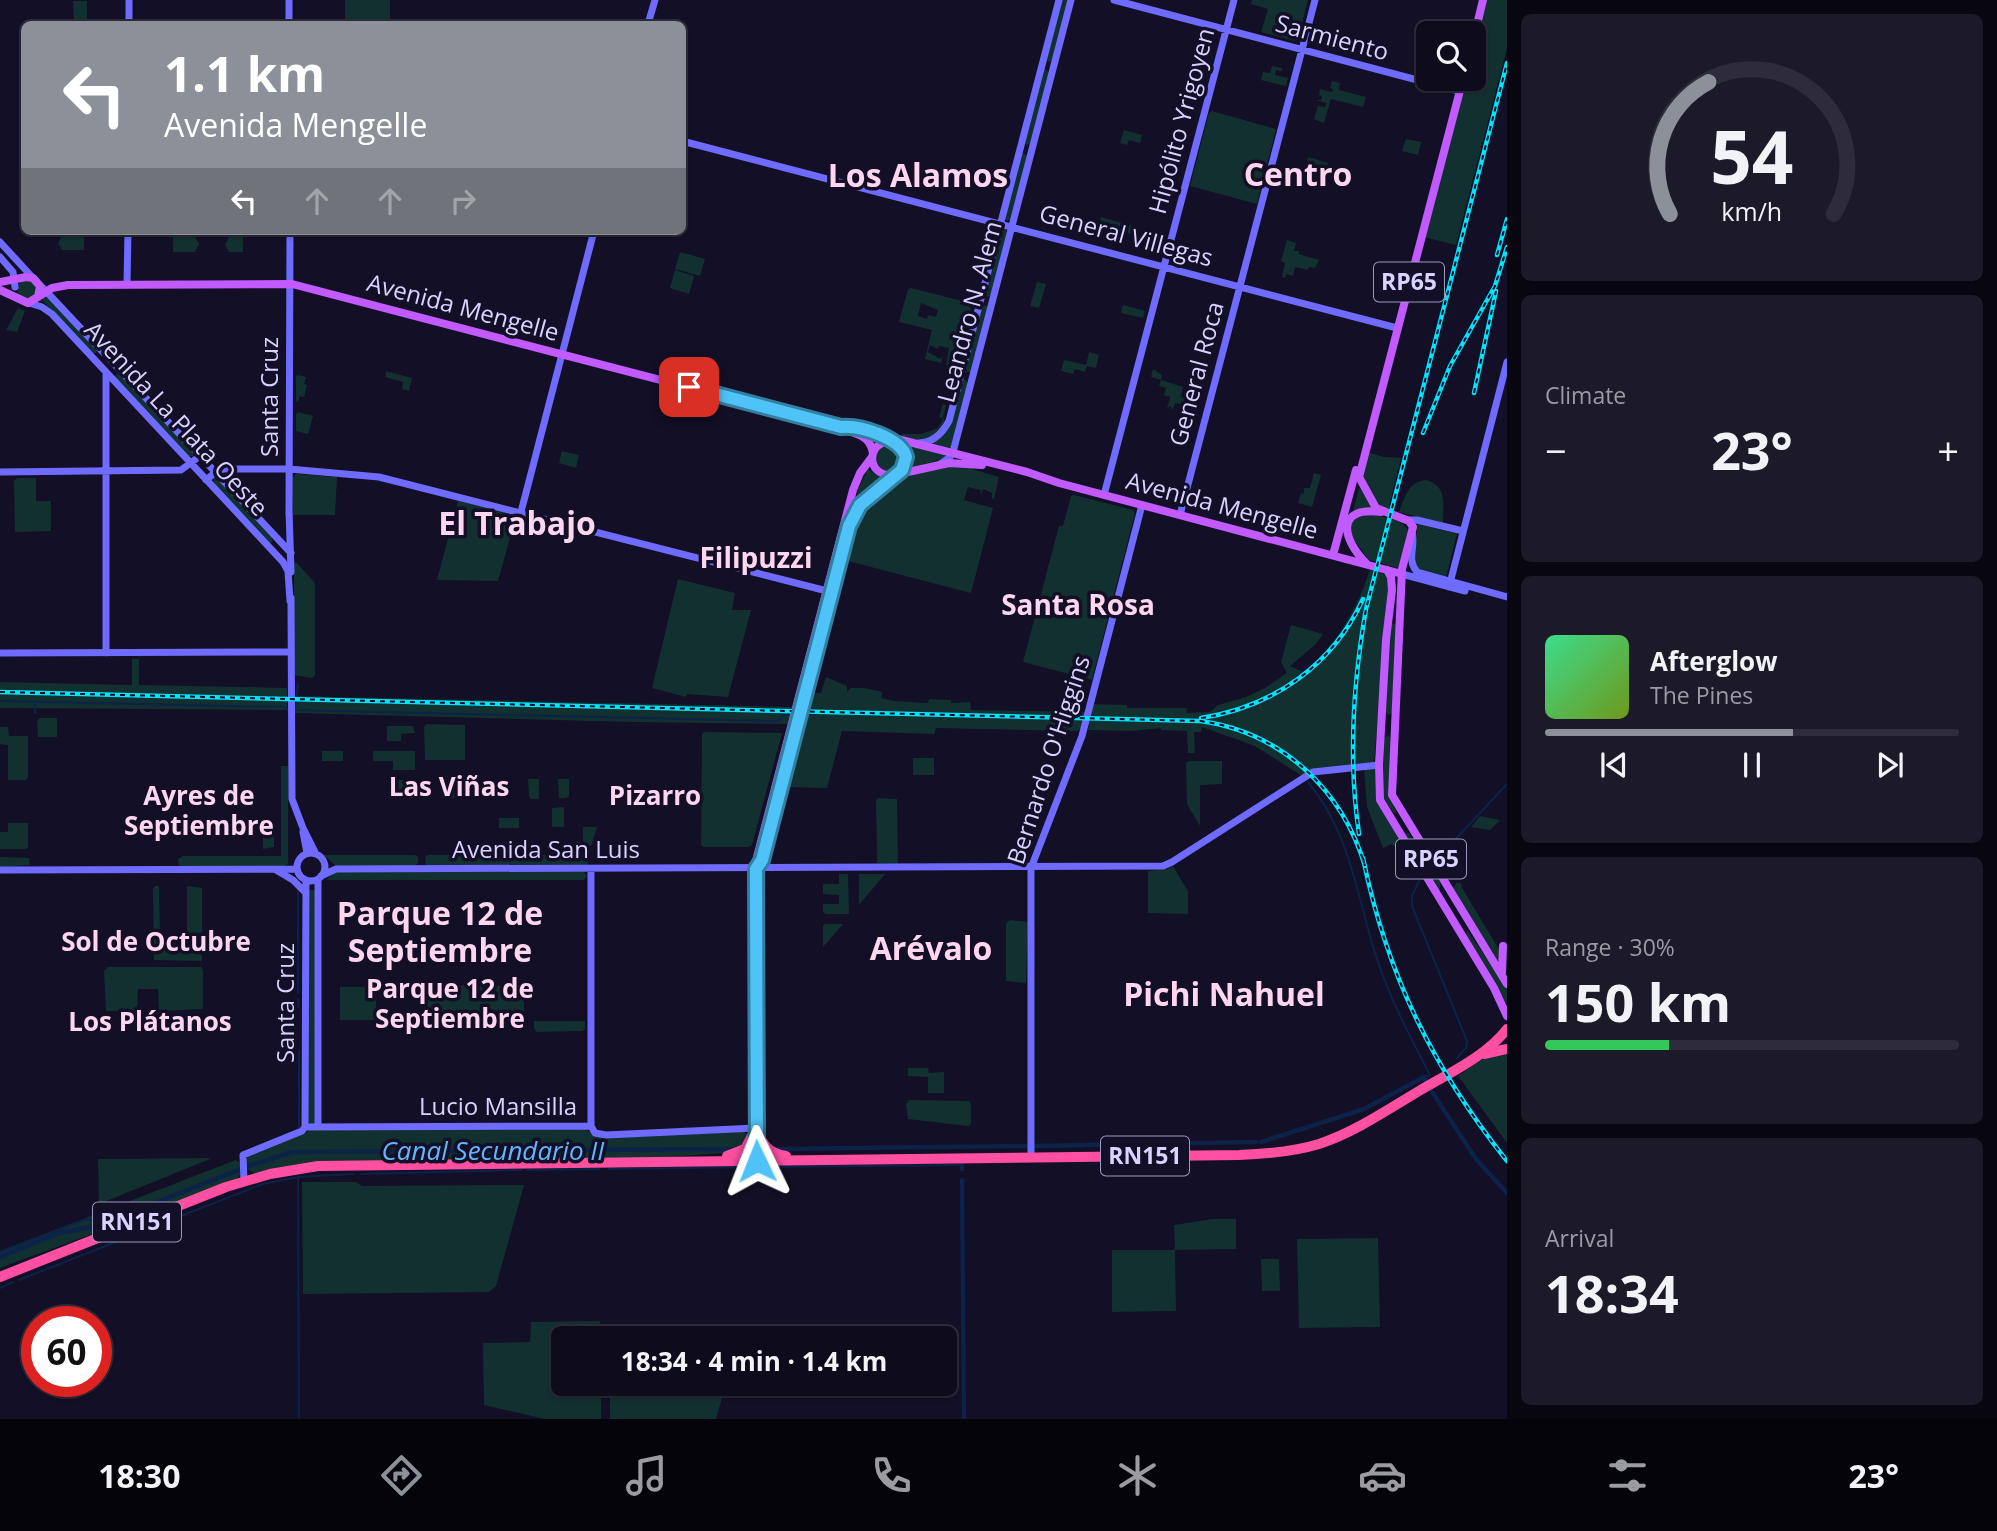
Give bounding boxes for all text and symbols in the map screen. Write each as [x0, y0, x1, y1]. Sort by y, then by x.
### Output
street label: Sarmiento [1272, 6, 1393, 67]
map controls [1416, 21, 1486, 91]
button: search [1416, 21, 1486, 91]
street label: Hipólito Yrigoyen [1140, 24, 1221, 217]
text: 1.1 km [164, 40, 325, 106]
icon: left [49, 49, 140, 140]
text: Avenida Mengelle [164, 103, 427, 146]
text: 54 [1710, 106, 1794, 205]
district label: Centro [1244, 152, 1352, 195]
district label: Los Alamos [828, 153, 1008, 196]
icon: left [225, 182, 263, 220]
icon: ahead [298, 182, 336, 220]
icon: ahead [371, 182, 409, 220]
icon: right [444, 182, 482, 220]
text: km/h [1722, 193, 1782, 227]
street label: General Villegas [1036, 196, 1217, 274]
street label: Leandro N. Alem [928, 217, 1009, 406]
road number: RP65 [1374, 262, 1444, 302]
street label: Avenida Mengelle [364, 265, 563, 348]
street label: General Roca [1160, 298, 1231, 450]
street label: Avenida La Plata Oeste [78, 313, 276, 523]
street label: Santa Cruz [252, 337, 285, 457]
pin [659, 357, 719, 417]
icon: arrive [670, 368, 708, 406]
text: Climate [1545, 379, 1626, 411]
text: 23° [1711, 414, 1793, 485]
text: − [1545, 424, 1567, 476]
text: + [1937, 424, 1959, 476]
street label: Avenida Mengelle [1123, 463, 1322, 546]
district label: El Trabajo [438, 501, 596, 544]
district label: Filipuzzi [700, 538, 812, 576]
district label: Santa Rosa [1001, 585, 1155, 623]
text: Afterglow [1650, 643, 1777, 679]
street label: Bernardo O'Higgins [998, 651, 1097, 868]
text: The Pines [1650, 679, 1753, 711]
icon: previous [1595, 746, 1633, 784]
icon: pause [1733, 746, 1771, 784]
icon: next [1871, 746, 1909, 784]
district label: Las Viñas [389, 768, 509, 804]
district label: Ayres de Septiembre [124, 777, 274, 843]
district label: Pizarro [609, 777, 701, 813]
street label: Avenida San Luis [452, 832, 640, 865]
road number: RP65 [1396, 839, 1466, 878]
district label: Parque 12 de Septiembre [337, 891, 543, 971]
district label: Sol de Octubre [61, 923, 251, 959]
district label: Arévalo [870, 926, 992, 969]
text: Range · 30% [1545, 931, 1675, 963]
street label: Santa Cruz [268, 943, 301, 1063]
text: 150 km [1545, 966, 1731, 1037]
district label: Parque 12 de Septiembre [366, 970, 534, 1036]
district label: Pichi Nahuel [1123, 972, 1325, 1015]
district label: Los Plátanos [68, 1003, 232, 1039]
street label: Lucio Mansilla [419, 1089, 577, 1122]
position arrow [720, 1124, 794, 1198]
water label: Canal Secundario II [382, 1132, 605, 1168]
road number: RN151 [1101, 1136, 1189, 1176]
road number: RN151 [93, 1203, 181, 1242]
text: Arrival [1545, 1222, 1614, 1254]
text: 18:34 [1545, 1257, 1679, 1328]
speed limit sign: 60 [21, 1306, 112, 1397]
text: 18:34 · 4 min · 1.4 km [621, 1343, 887, 1379]
icon: directions [377, 1451, 426, 1500]
icon: music [622, 1451, 671, 1500]
icon: phone [867, 1451, 916, 1500]
icon: climate [1113, 1451, 1162, 1500]
icon: car [1358, 1451, 1407, 1500]
icon: filters [1603, 1451, 1652, 1500]
text: 18:30 [98, 1454, 180, 1497]
text: 23° [1849, 1454, 1899, 1497]

